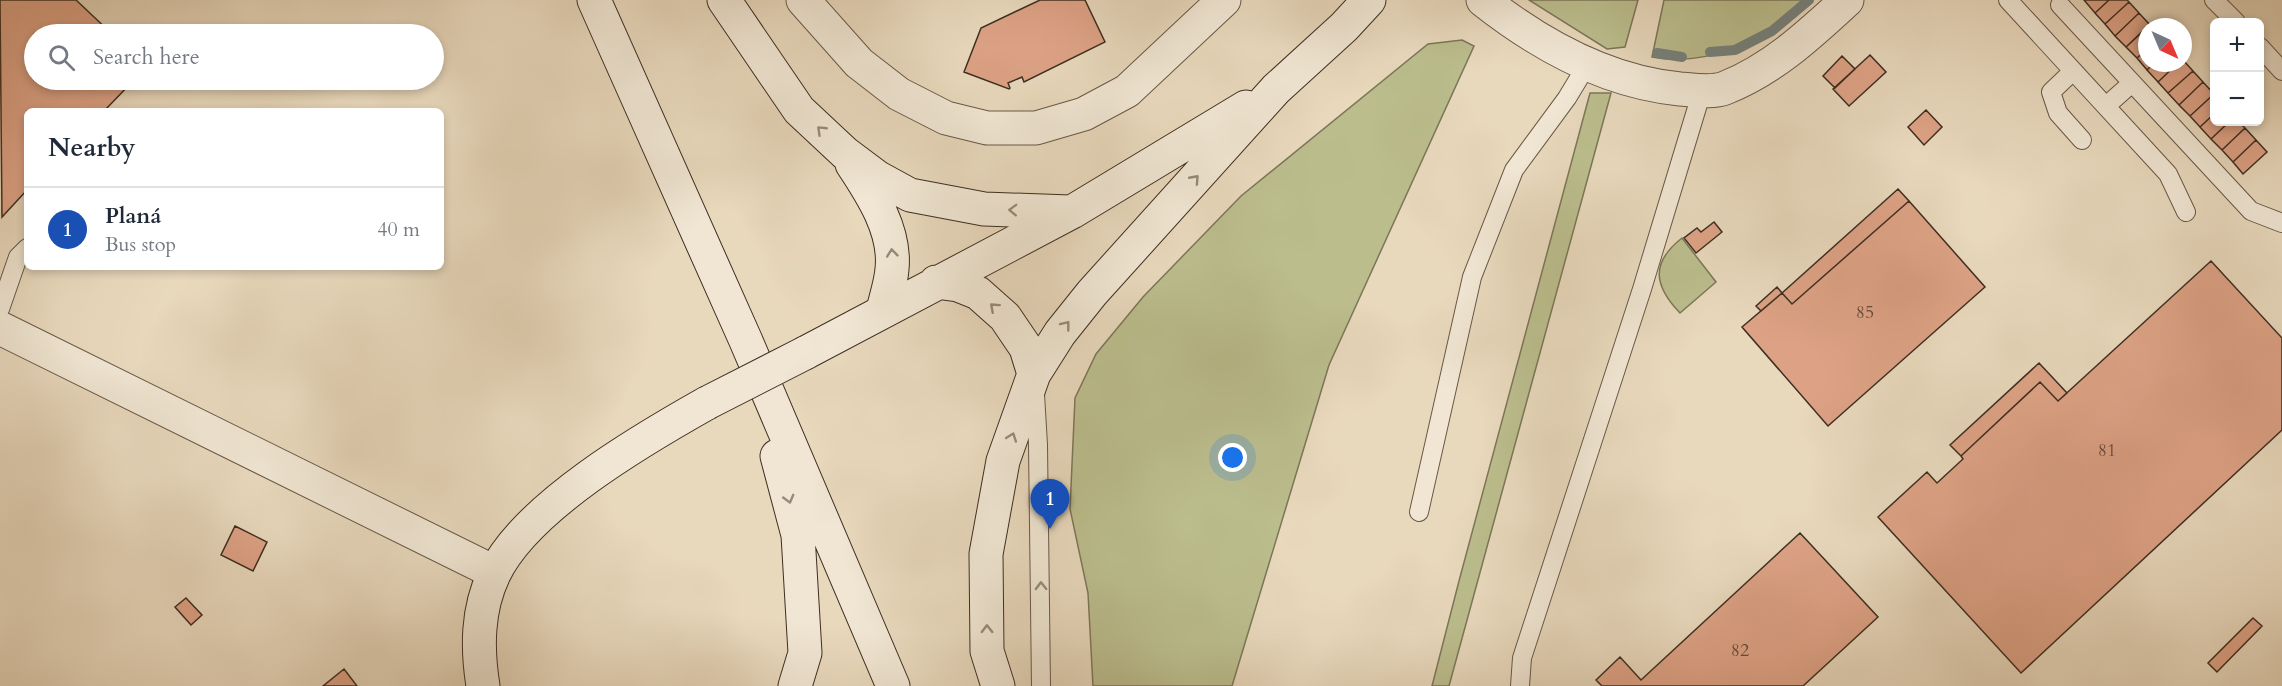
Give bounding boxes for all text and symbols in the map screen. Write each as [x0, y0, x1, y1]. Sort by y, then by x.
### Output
north arrow [2138, 18, 2192, 72]
map controls [2210, 18, 2264, 126]
button: + [2210, 18, 2264, 72]
search box [24, 24, 444, 90]
icon: search [45, 41, 78, 74]
text: Search here [93, 42, 200, 72]
button: − [2210, 72, 2264, 126]
one-way arrow [817, 126, 828, 137]
text: Nearby [48, 130, 136, 165]
one-way arrow [1188, 175, 1199, 186]
text: Planá [105, 201, 161, 231]
one-way arrow [1009, 204, 1018, 216]
text: 1 [62, 216, 73, 243]
text: 40 m [377, 216, 420, 243]
text: Bus stop [105, 231, 176, 258]
one-way arrow [886, 249, 898, 258]
house number: 85 [1856, 300, 1874, 325]
one-way arrow [990, 303, 1001, 314]
one-way arrow [1059, 321, 1070, 332]
one-way arrow [1004, 432, 1017, 443]
house number: 81 [2098, 438, 2116, 463]
your location [1218, 443, 1247, 472]
pin: 1 [1030, 480, 1070, 529]
one-way arrow [781, 494, 794, 504]
one-way arrow [1034, 581, 1047, 590]
one-way arrow [981, 625, 993, 634]
house number: 82 [1731, 638, 1749, 663]

